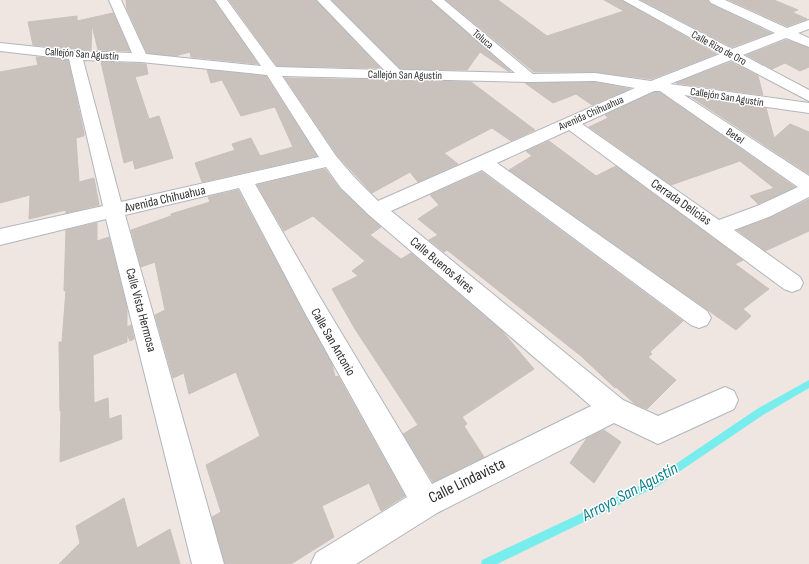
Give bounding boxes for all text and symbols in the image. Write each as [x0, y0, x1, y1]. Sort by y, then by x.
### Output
street label: Toluca [470, 26, 496, 52]
street label: Calle Rizo de Oro [689, 28, 749, 68]
street label: Callejón San Agustín [45, 45, 120, 63]
street label: Callejón San Agustín [368, 68, 442, 82]
street label: Callejón San Agustín [689, 85, 765, 109]
street label: Avenida Chihuahua [556, 93, 625, 134]
street label: Betel [723, 125, 747, 147]
street label: Cerrada Delicias [648, 175, 715, 229]
street label: Avenida Chihuahua [122, 182, 207, 216]
street label: Calle Buenos Aires [407, 234, 478, 297]
street label: Calle Vista Hermosa [122, 266, 160, 354]
street label: Calle San Antonio [307, 305, 359, 379]
street label: Calle Lindavista [426, 454, 508, 508]
water label: Arroyo San Agustín [578, 458, 681, 526]

